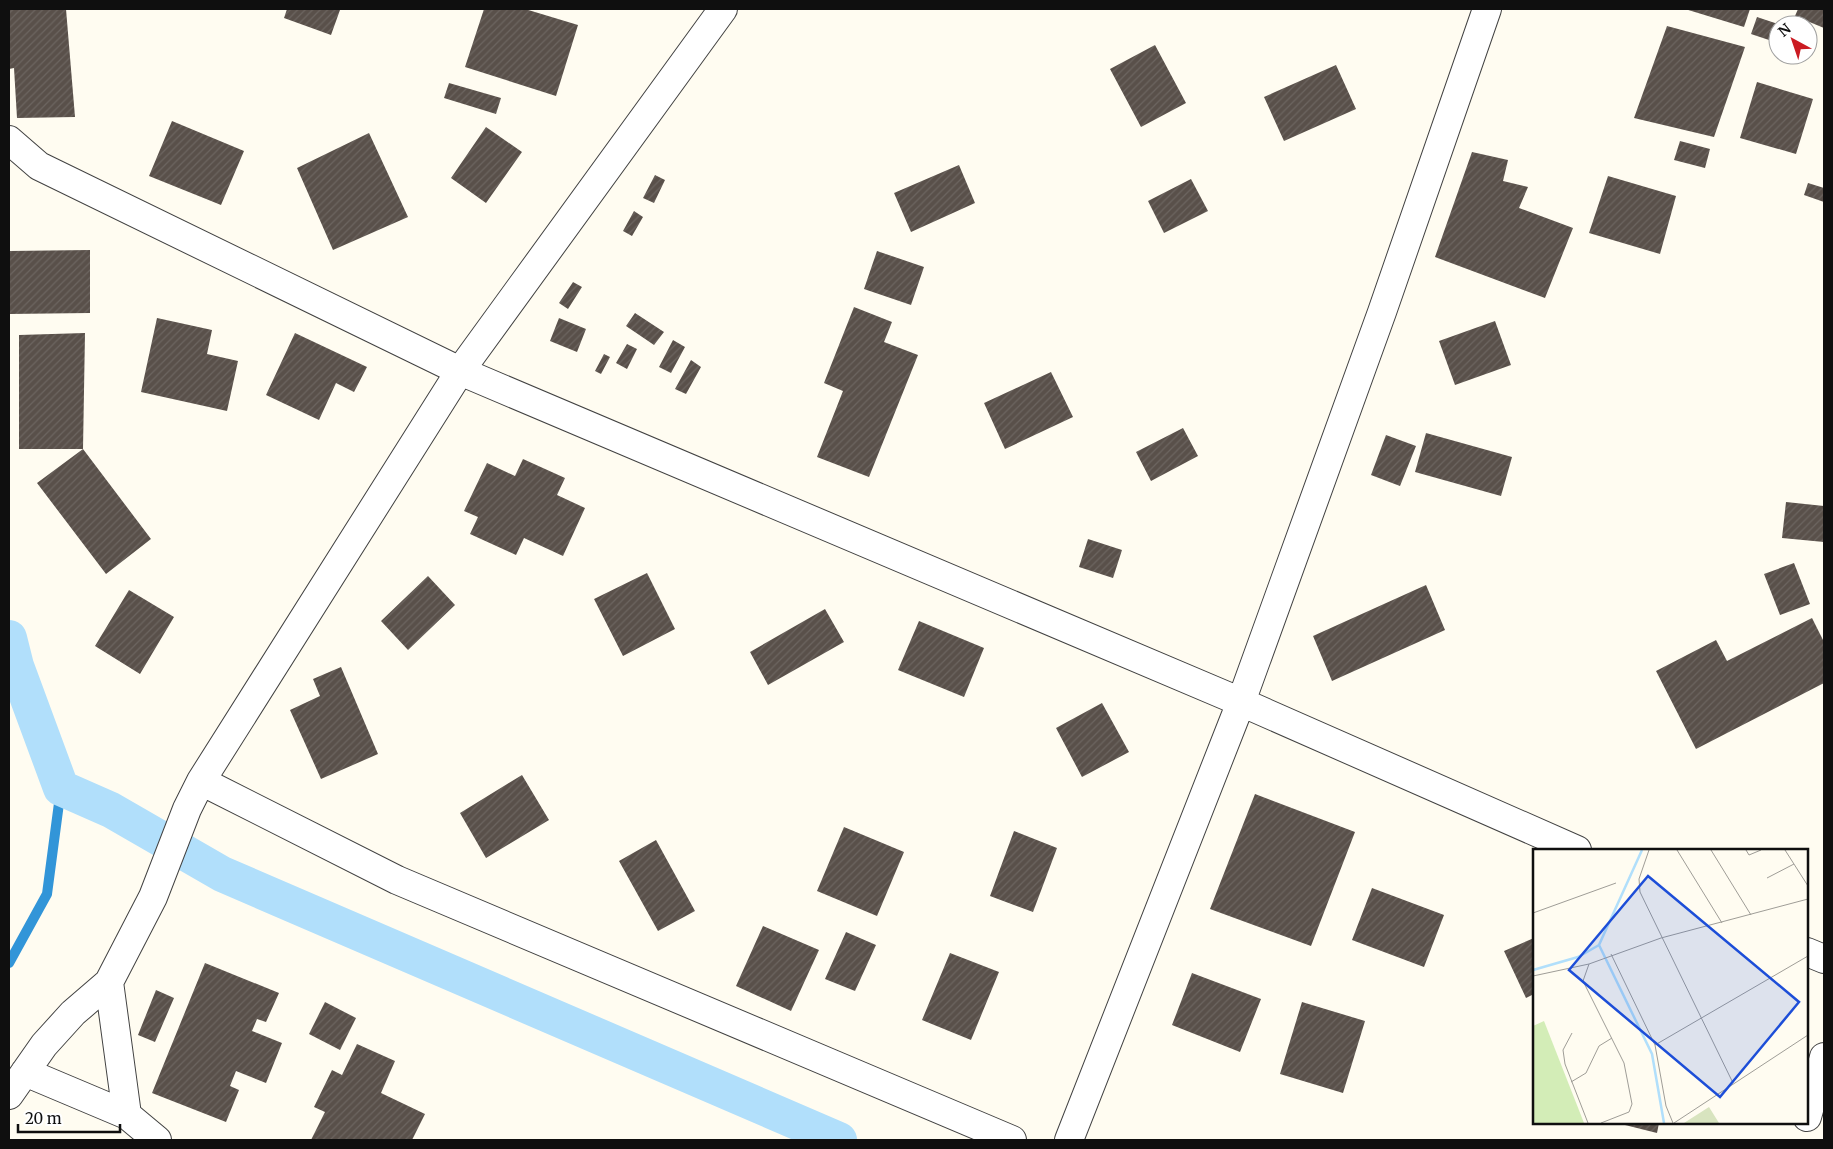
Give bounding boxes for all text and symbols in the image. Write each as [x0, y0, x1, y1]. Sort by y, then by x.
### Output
north arrow [1768, 15, 1818, 65]
text: N [1775, 20, 1795, 40]
inset map [1533, 849, 1808, 1124]
scale bar [18, 1102, 120, 1134]
text: 20 m [25, 1109, 62, 1128]

